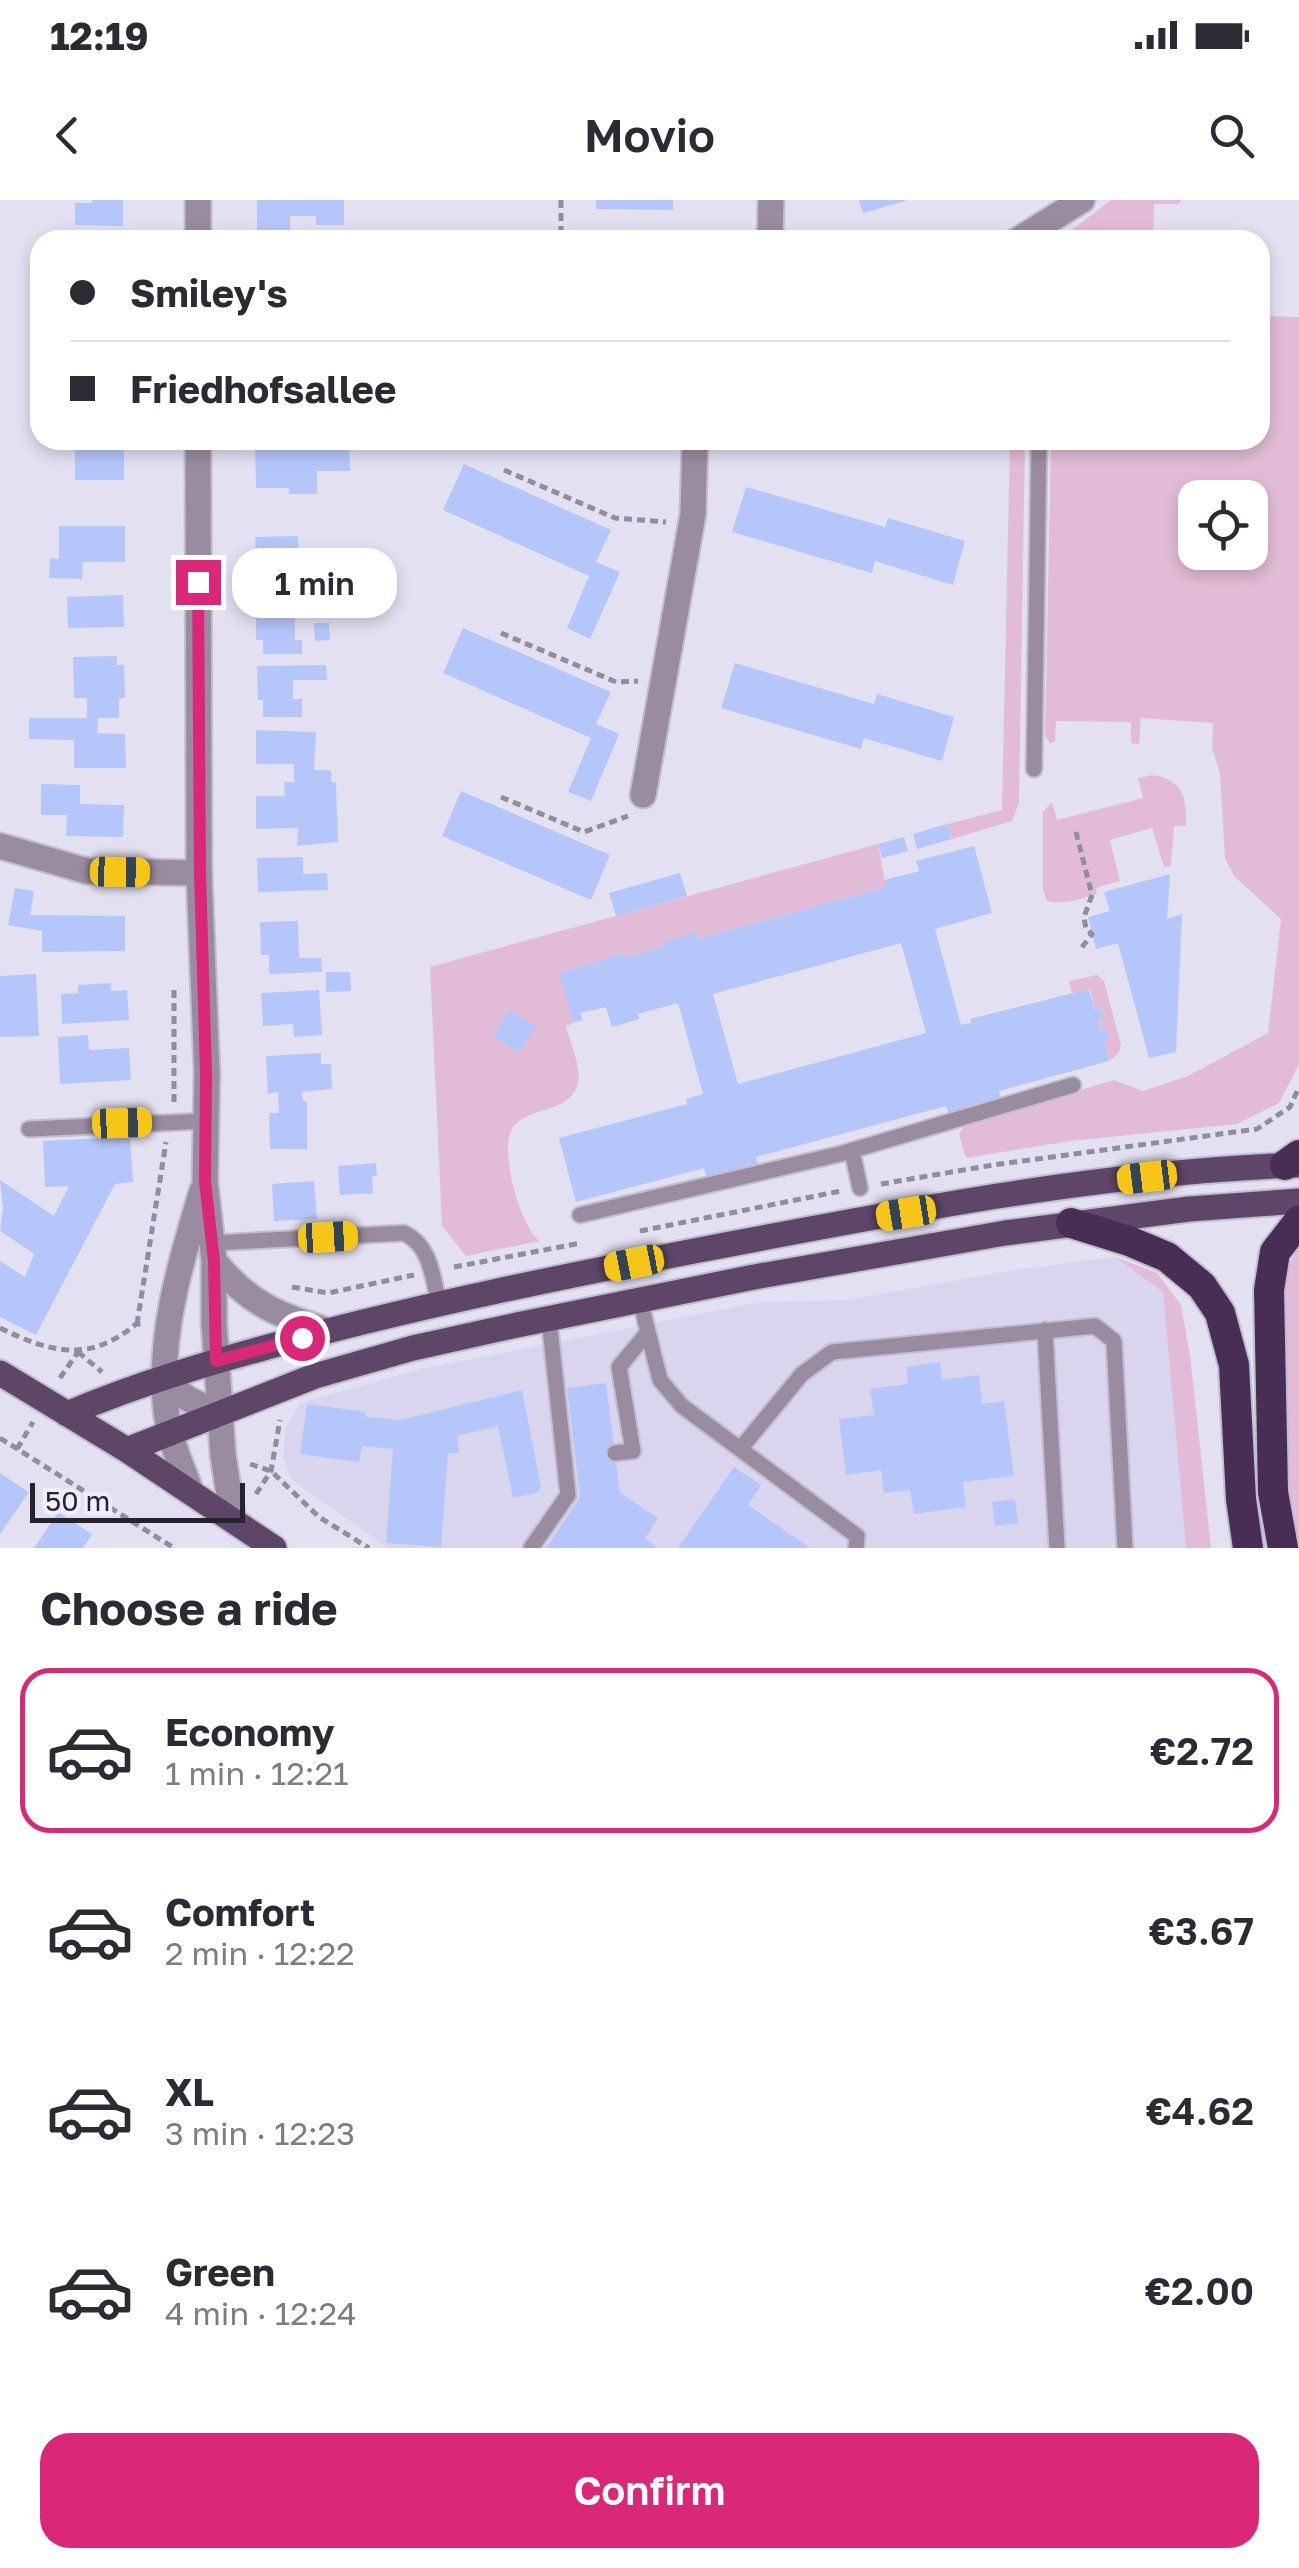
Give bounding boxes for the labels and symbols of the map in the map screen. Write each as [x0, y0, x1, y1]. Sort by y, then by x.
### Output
callout: 1 min [233, 547, 398, 617]
route end [176, 560, 221, 605]
car [90, 856, 150, 888]
car [91, 1107, 153, 1139]
car [1115, 1158, 1179, 1196]
car [874, 1193, 938, 1233]
car [297, 1220, 359, 1254]
car [602, 1243, 666, 1283]
route start [280, 1316, 325, 1361]
scale bar [30, 1478, 245, 1522]

